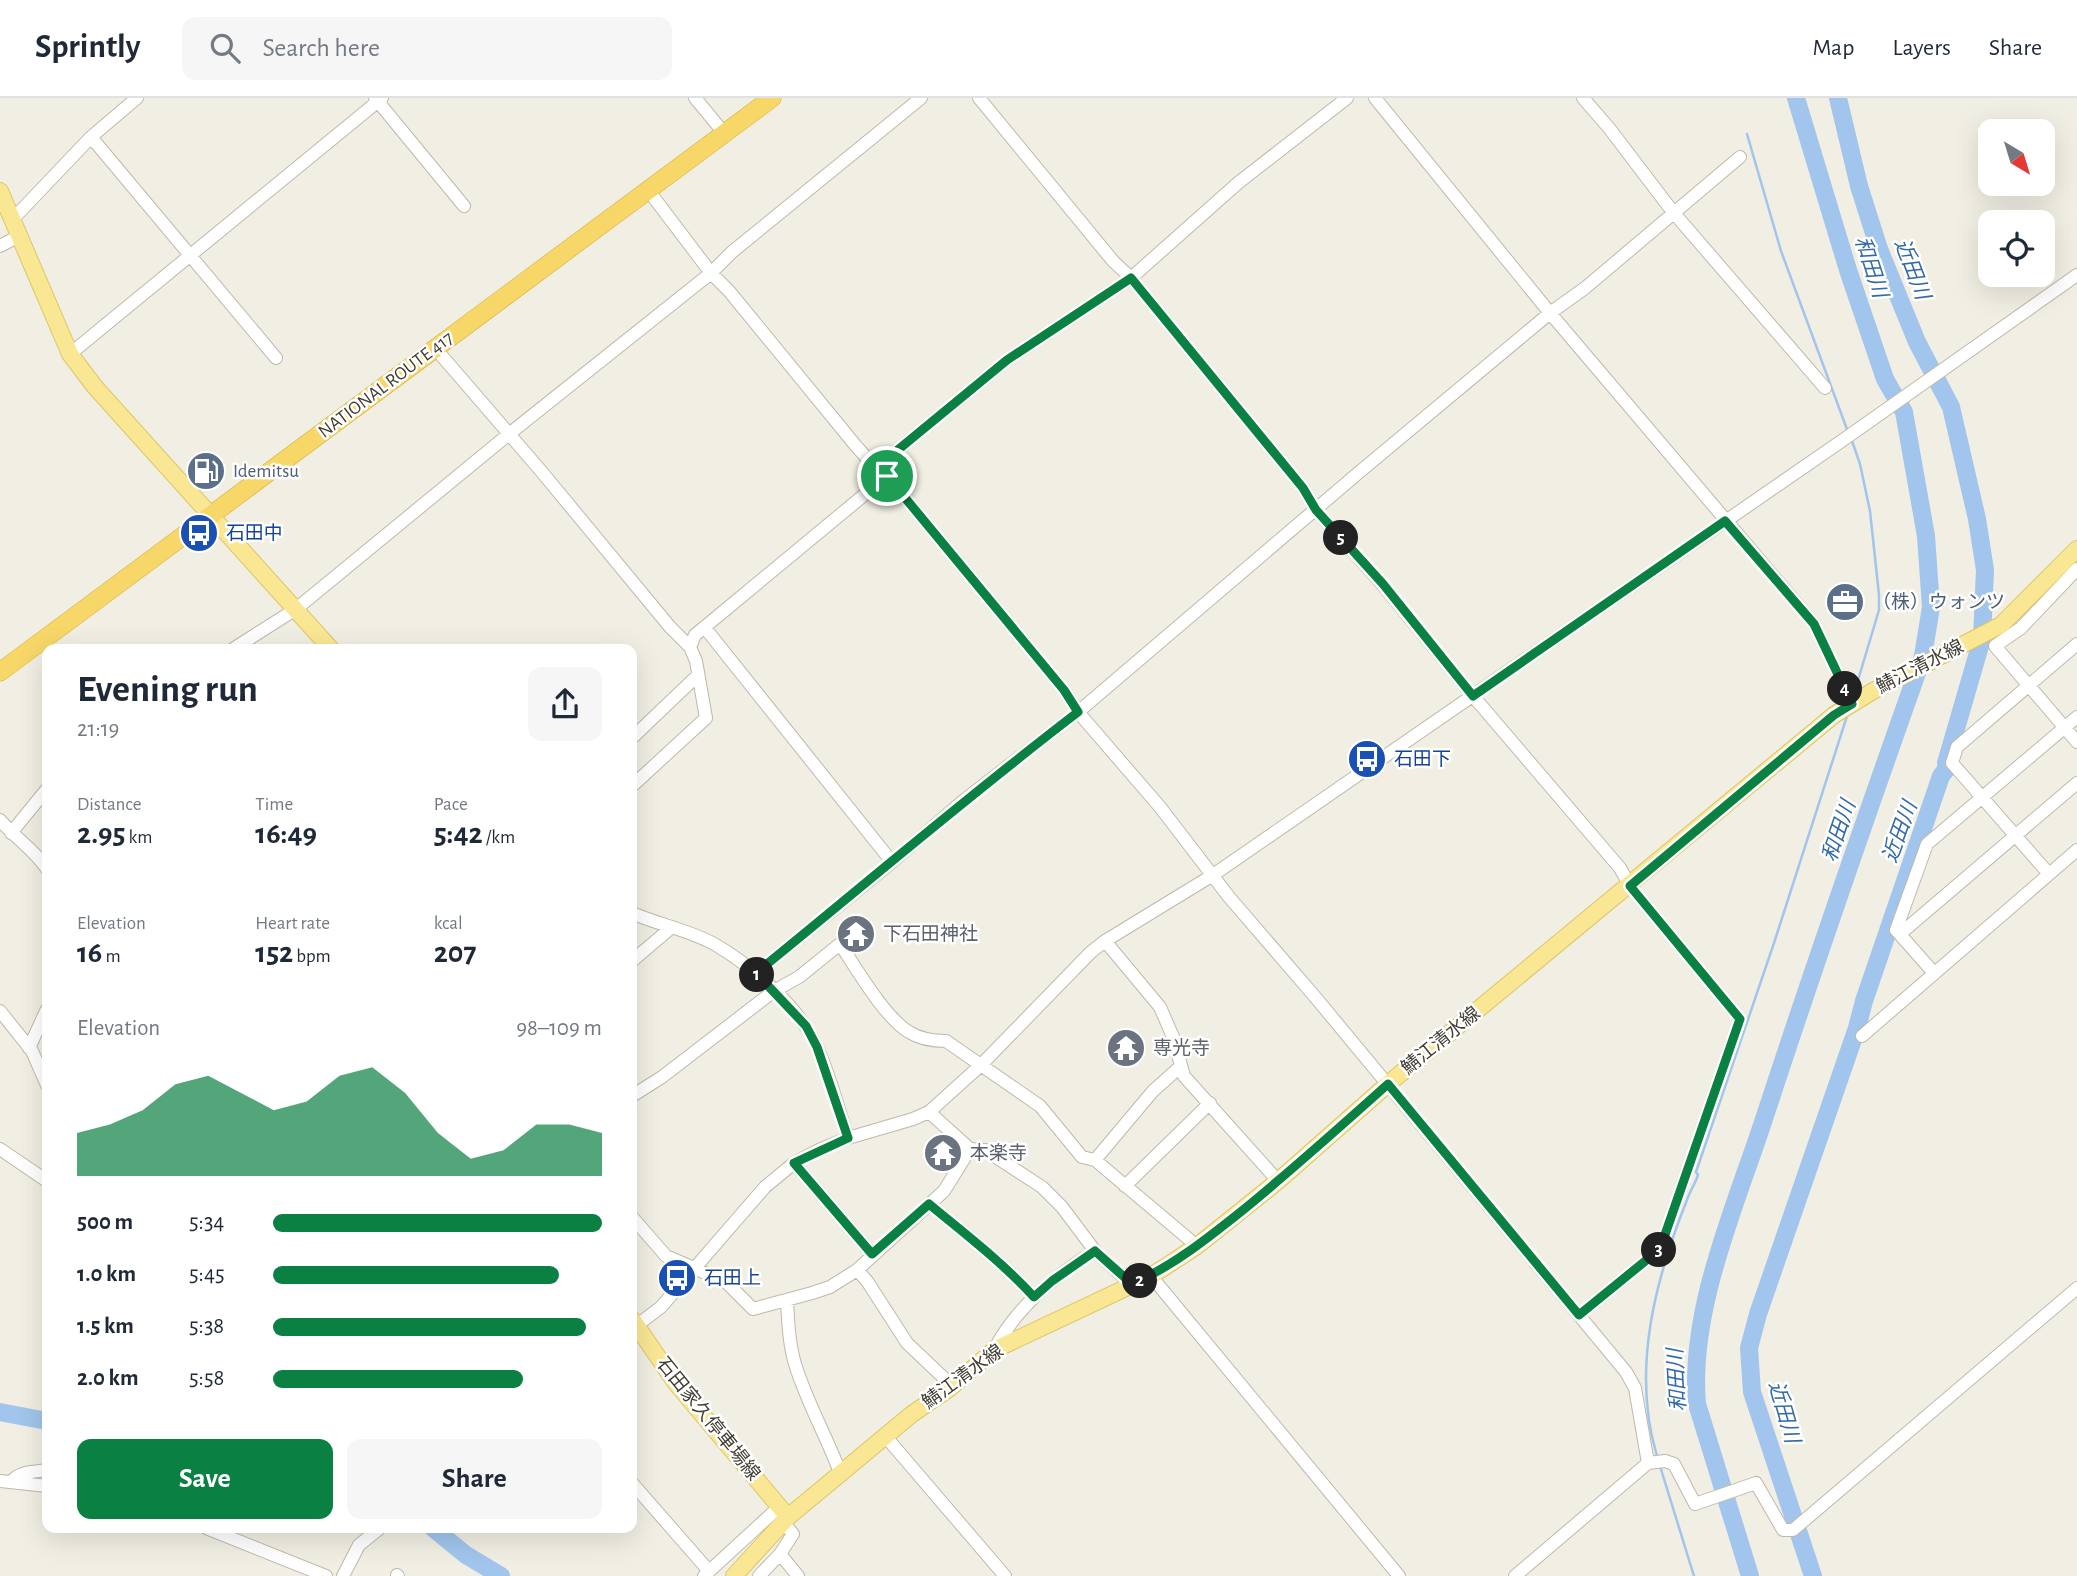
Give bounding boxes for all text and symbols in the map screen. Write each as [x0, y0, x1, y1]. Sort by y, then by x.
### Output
search box [182, 17, 672, 80]
icon: search [206, 29, 244, 67]
text: Sprintly [35, 31, 140, 64]
text: Search here [262, 35, 380, 61]
text: Map [1812, 36, 1854, 60]
text: Layers [1892, 36, 1951, 60]
text: Share [1989, 36, 2042, 60]
north arrow [1978, 119, 2054, 196]
map controls [1978, 119, 2055, 287]
button: locate [1978, 210, 2055, 287]
water label: 和田川 [1851, 233, 1892, 302]
water label: 近田川 [1891, 235, 1935, 304]
street label: NATIONAL ROUTE 417 [315, 328, 457, 442]
pin [857, 446, 917, 506]
fuel station icon: Idemitsu [185, 450, 227, 492]
icon: arrive [868, 457, 906, 495]
place label: Idemitsu [233, 462, 299, 481]
bus stop icon: 石田中 [178, 512, 220, 554]
pin: 5 [1324, 520, 1358, 556]
place label: 石田中 [226, 523, 283, 543]
text: 5 [1336, 528, 1345, 547]
office icon: （株）ウォンツ [1824, 581, 1866, 623]
place label: （株）ウォンツ [1872, 591, 2005, 612]
street label: 鯖江清水線 [1872, 635, 1967, 697]
button: share [528, 667, 602, 741]
text: Evening run [77, 671, 258, 709]
pin: 4 [1828, 672, 1862, 706]
text: 4 [1840, 679, 1849, 698]
text: 21:19 [77, 718, 119, 741]
bus stop icon: 石田下 [1346, 738, 1388, 780]
place label: 石田下 [1394, 750, 1451, 769]
text: Distance [77, 795, 141, 814]
text: Time [255, 795, 293, 814]
text: Pace [434, 795, 468, 814]
water label: 和田川 [1818, 796, 1860, 864]
water label: 近田川 [1878, 797, 1921, 865]
text: 2.95 [77, 819, 125, 849]
text: 16:49 [255, 819, 317, 849]
text: 5:42 [434, 819, 483, 849]
text: km [125, 828, 152, 847]
text: /km [483, 828, 515, 847]
temple icon: 下石田神社 [835, 913, 877, 955]
text: Elevation [77, 914, 146, 933]
text: Heart rate [255, 914, 330, 933]
text: kcal [434, 914, 463, 933]
place label: 下石田神社 [883, 923, 978, 944]
text: 16 [77, 938, 102, 968]
text: 152 [255, 938, 293, 968]
text: 207 [434, 938, 476, 968]
text: m [102, 947, 121, 966]
text: bpm [293, 947, 331, 966]
pin: 1 [740, 958, 774, 992]
text: 1 [753, 965, 760, 984]
street label: 鯖江清水線 [1397, 1002, 1484, 1078]
text: Elevation [77, 1017, 160, 1040]
text: 98–109 m [516, 1017, 602, 1040]
temple icon: 専光寺 [1105, 1027, 1147, 1069]
place label: 専光寺 [1153, 1038, 1210, 1058]
temple icon: 本楽寺 [922, 1132, 964, 1174]
place label: 本楽寺 [970, 1143, 1027, 1163]
text: 500 m [77, 1211, 133, 1234]
text: 5:34 [189, 1211, 224, 1234]
pin: 3 [1642, 1232, 1676, 1268]
text: 3 [1654, 1240, 1663, 1259]
bus stop icon: 石田上 [656, 1257, 698, 1299]
text: 1.0 km [77, 1263, 136, 1286]
text: 5:45 [189, 1263, 225, 1286]
pin: 2 [1122, 1264, 1158, 1298]
place label: 石田上 [704, 1268, 761, 1288]
text: 2 [1135, 1271, 1144, 1290]
text: 1.5 km [77, 1315, 134, 1338]
text: 5:38 [189, 1315, 224, 1338]
street label: 鯖江清水線 [918, 1340, 1007, 1413]
water label: 和田川 [1664, 1346, 1689, 1412]
street label: 石田家久停車場線 [653, 1353, 765, 1484]
text: 2.0 km [77, 1367, 139, 1390]
text: 5:58 [189, 1367, 224, 1390]
water label: 近田川 [1765, 1379, 1804, 1447]
button: Save [77, 1439, 333, 1519]
button: Share [347, 1439, 602, 1519]

